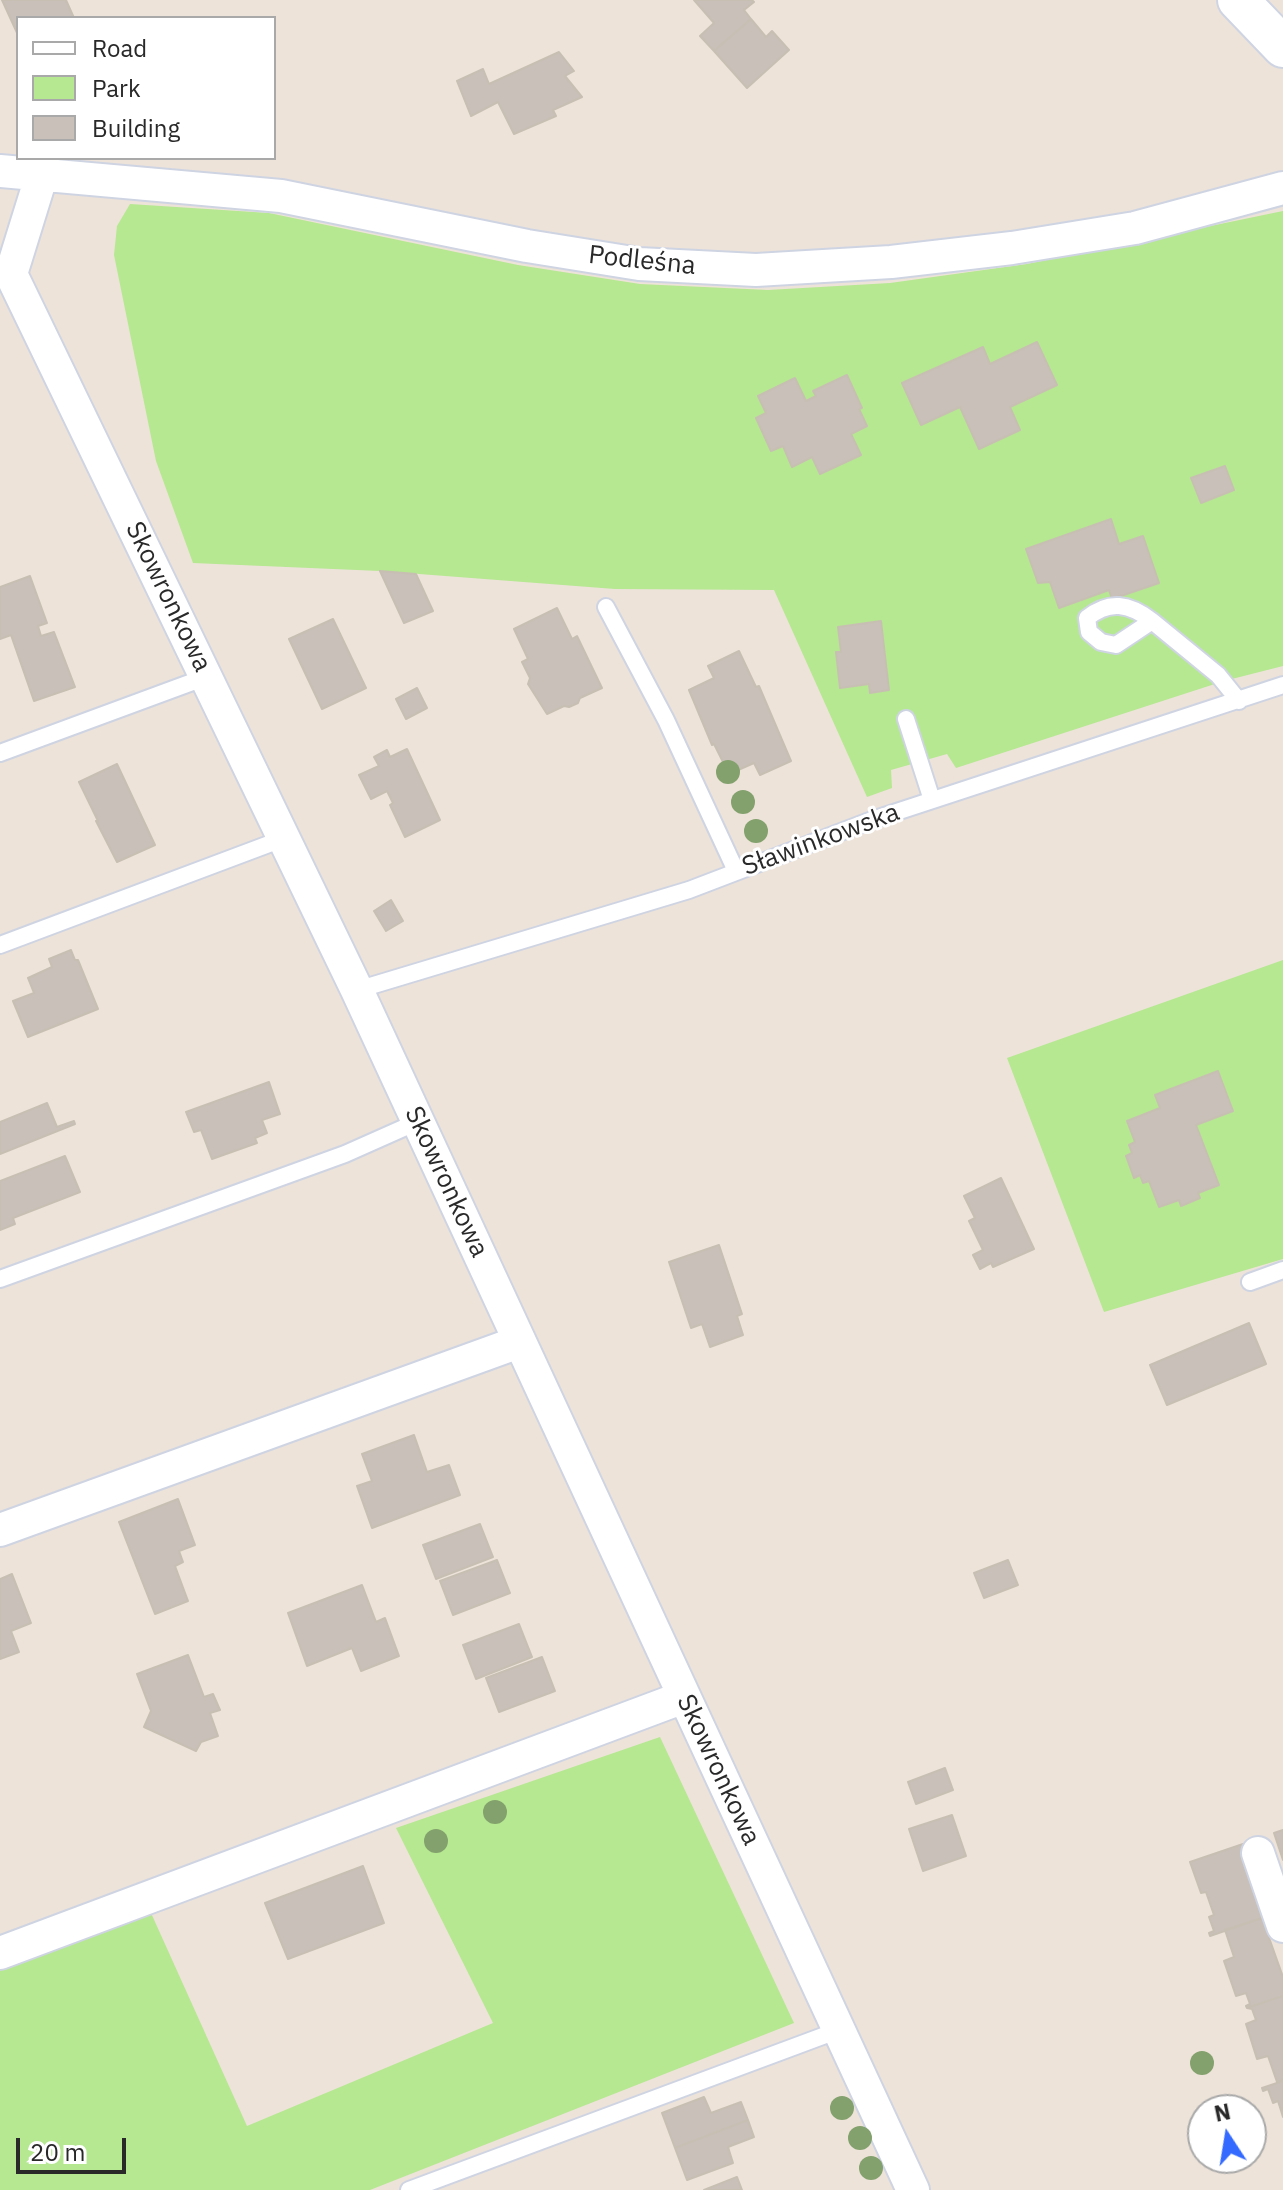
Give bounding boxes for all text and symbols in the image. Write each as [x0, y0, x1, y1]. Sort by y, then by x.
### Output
legend [16, 16, 276, 160]
text: Road [92, 32, 147, 64]
text: Park [92, 72, 141, 104]
text: Building [92, 112, 180, 144]
street label: Podleśna [587, 240, 697, 282]
street label: Skowronkowa [118, 517, 218, 677]
street label: Sławinkowska [738, 797, 904, 883]
street label: Skowronkowa [397, 1102, 495, 1262]
street label: Skowronkowa [669, 1690, 767, 1850]
north arrow [1187, 2094, 1267, 2174]
text: N [1212, 2096, 1233, 2128]
scale bar [20, 2122, 130, 2172]
text: 20 m [30, 2136, 85, 2168]

